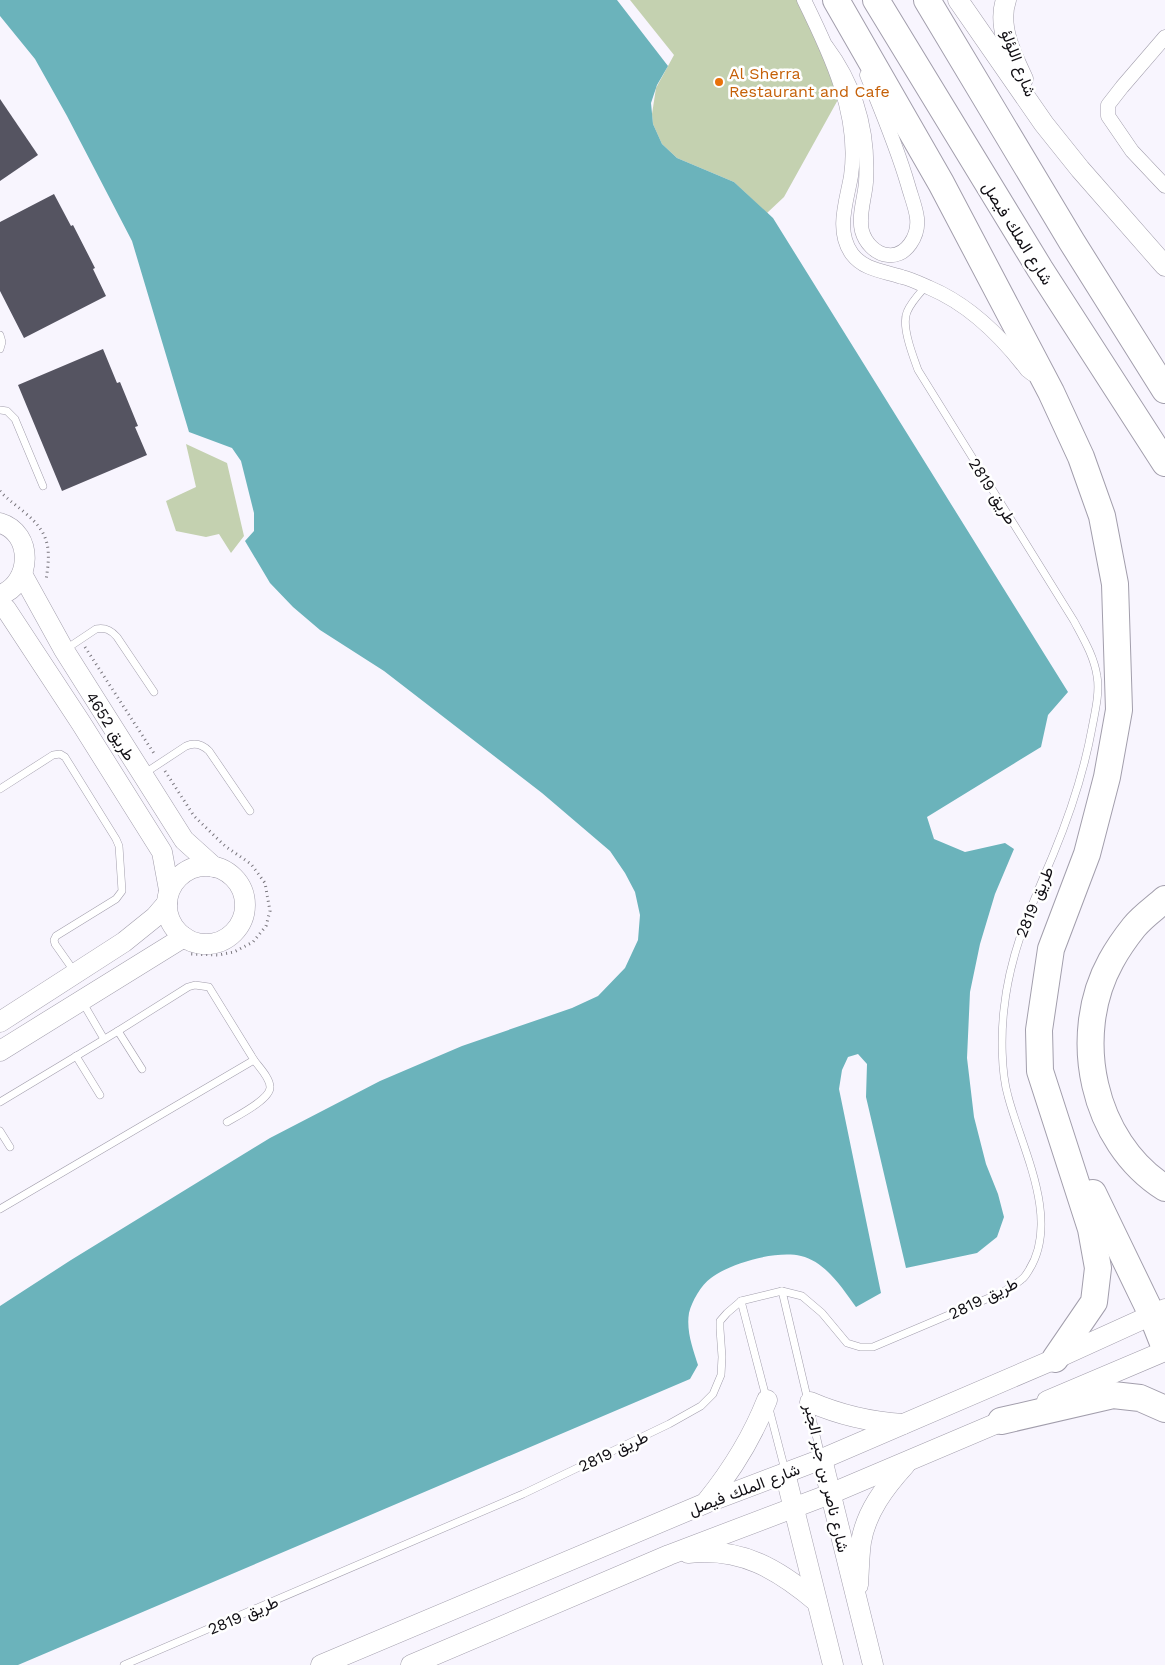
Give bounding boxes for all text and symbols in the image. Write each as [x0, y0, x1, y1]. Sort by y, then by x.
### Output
street label: شارع اللؤلؤ [995, 27, 1040, 100]
place label: Al Sherra Restaurant and Cafe [729, 64, 890, 101]
marker: Al Sherra Restaurant and Cafe [713, 76, 725, 88]
street label: شارع الملك فيصل [977, 178, 1057, 289]
street label: طريق 2819 [964, 455, 1020, 528]
street label: طريق 4652 [81, 688, 139, 765]
street label: طريق 2819 [1012, 864, 1058, 941]
street label: طريق 2819 [945, 1274, 1021, 1324]
street label: شارع ناصر بن جبر الجبر [798, 1401, 853, 1555]
street label: طريق 2819 [575, 1427, 651, 1477]
street label: شارع الملك فيصل [686, 1459, 803, 1521]
street label: طريق 2819 [205, 1592, 282, 1640]

